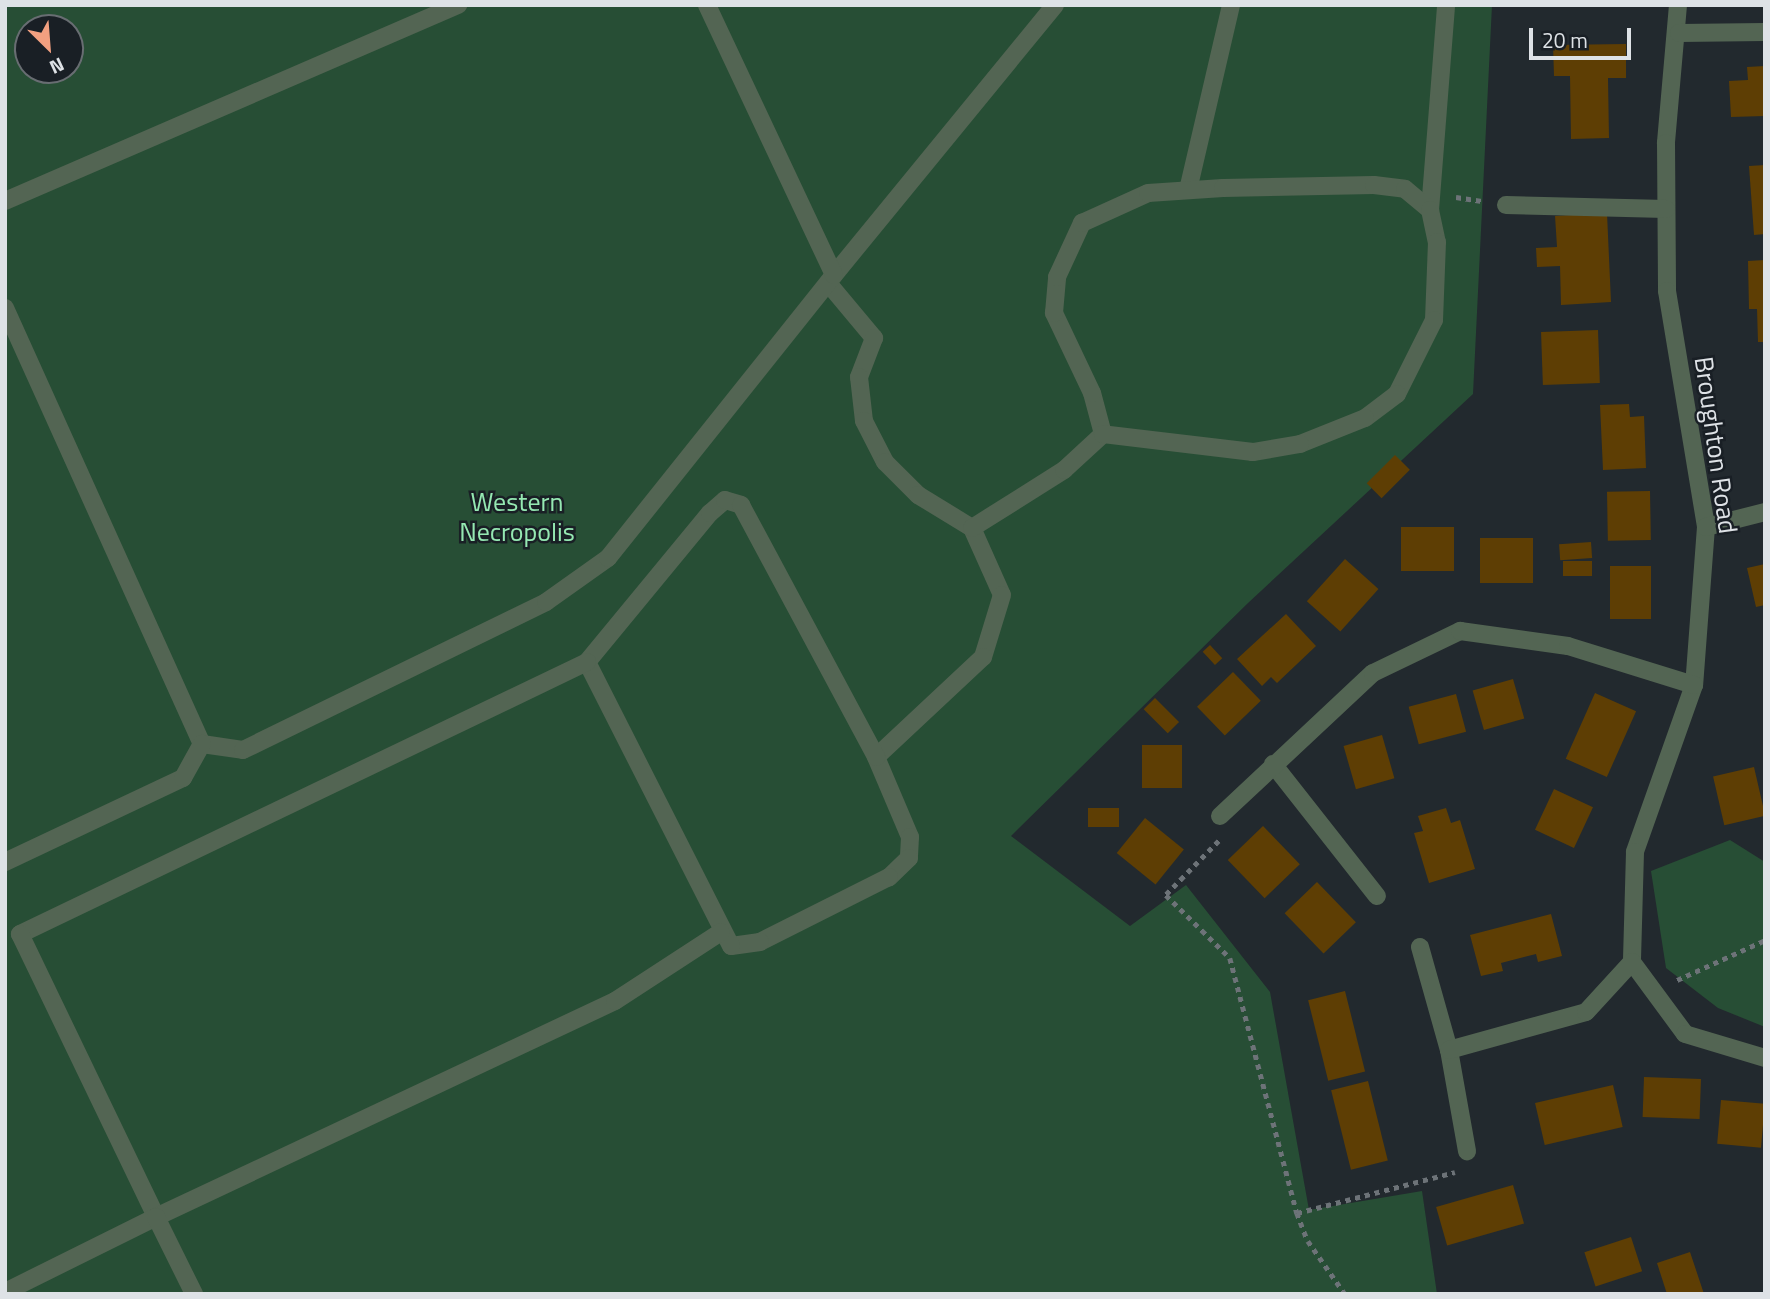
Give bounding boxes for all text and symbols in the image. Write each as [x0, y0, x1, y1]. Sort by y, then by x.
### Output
north arrow [14, 14, 84, 84]
scale bar [1532, 14, 1634, 58]
text: 20 m [1542, 24, 1588, 56]
text: N [45, 51, 69, 83]
street label: Broughton Road [1688, 355, 1744, 535]
park label: Western Necropolis [459, 486, 575, 548]

